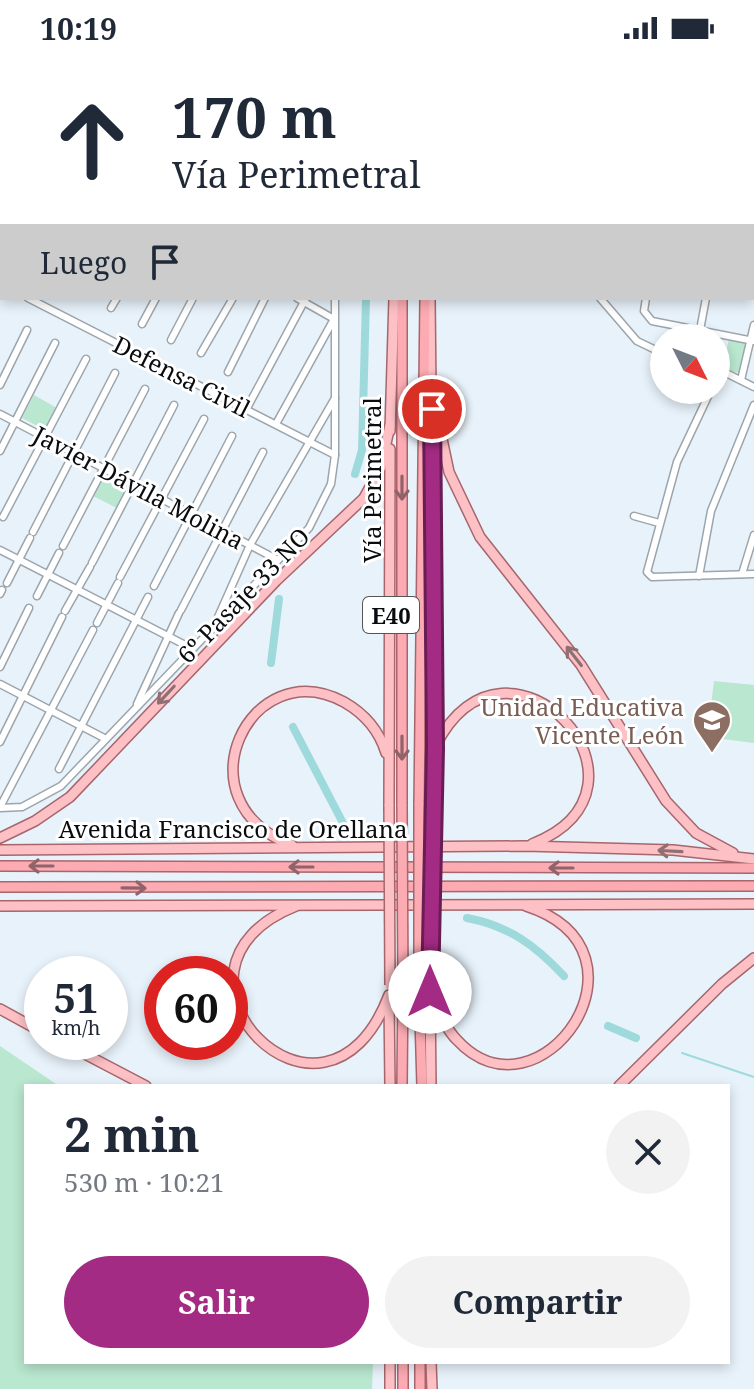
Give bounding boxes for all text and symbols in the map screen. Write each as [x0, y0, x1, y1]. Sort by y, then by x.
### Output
text: 10:19 [40, 8, 117, 49]
text: 170 m [172, 78, 337, 154]
icon: ahead [40, 88, 144, 192]
text: Vía Perimetral [172, 150, 421, 199]
icon: arrive [143, 240, 187, 284]
text: Luego [40, 242, 127, 283]
north arrow [650, 324, 730, 404]
map controls [650, 324, 730, 404]
street label: Defensa Civil [108, 327, 257, 425]
pin [398, 375, 466, 443]
icon: arrive [410, 387, 454, 431]
street label: Vía Perimetral [355, 397, 388, 563]
street label: Javier Dávila Molina [27, 417, 250, 557]
one-way arrow [394, 474, 410, 501]
street label: 6º Pasaje 33 NO [170, 520, 316, 670]
road number: E40 [363, 597, 419, 633]
one-way arrow [565, 646, 582, 667]
one-way arrow [157, 685, 176, 705]
place label: Unidad Educativa Vicente León [481, 690, 684, 751]
school or university icon: Unidad Educativa Vicente León [691, 699, 733, 754]
one-way arrow [394, 734, 410, 761]
street label: Avenida Francisco de Orellana [58, 812, 408, 845]
one-way arrow [657, 843, 684, 858]
one-way arrow [28, 858, 55, 874]
one-way arrow [288, 859, 315, 875]
one-way arrow [548, 860, 575, 876]
one-way arrow [120, 880, 147, 896]
position arrow [388, 950, 472, 1034]
speed limit sign: 60 [144, 956, 248, 1060]
text: 51 [53, 970, 99, 1025]
text: km/h [51, 1014, 101, 1041]
text: 2 min [64, 1101, 200, 1166]
button: close [606, 1110, 690, 1194]
text: 530 m · 10:21 [64, 1164, 225, 1200]
button: Salir [64, 1256, 369, 1348]
button: Compartir [385, 1256, 690, 1348]

